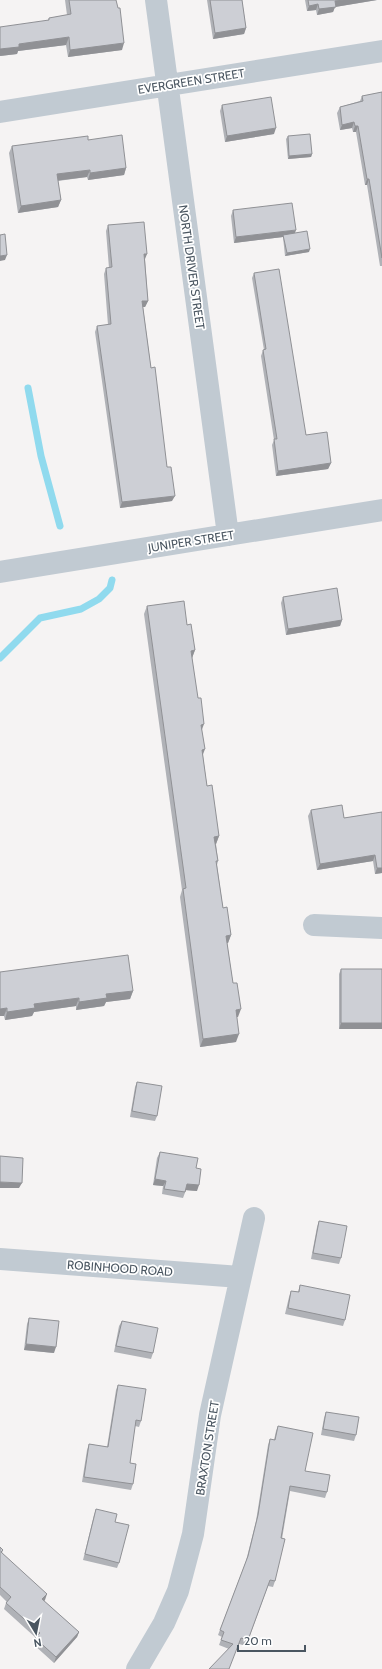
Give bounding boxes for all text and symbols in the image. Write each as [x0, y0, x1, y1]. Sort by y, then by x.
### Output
street label: EVERGREEN STREET [137, 65, 246, 97]
street label: NORTH DRIVER STREET [176, 204, 208, 331]
street label: JUNIPER STREET [146, 527, 236, 555]
street label: ROBINHOOD ROAD [67, 1257, 174, 1279]
street label: BRAXTON STREET [192, 1399, 222, 1496]
north arrow [16, 1613, 56, 1653]
scale bar [238, 1627, 305, 1653]
text: 20 m [244, 1633, 272, 1648]
text: N [33, 1635, 43, 1650]

